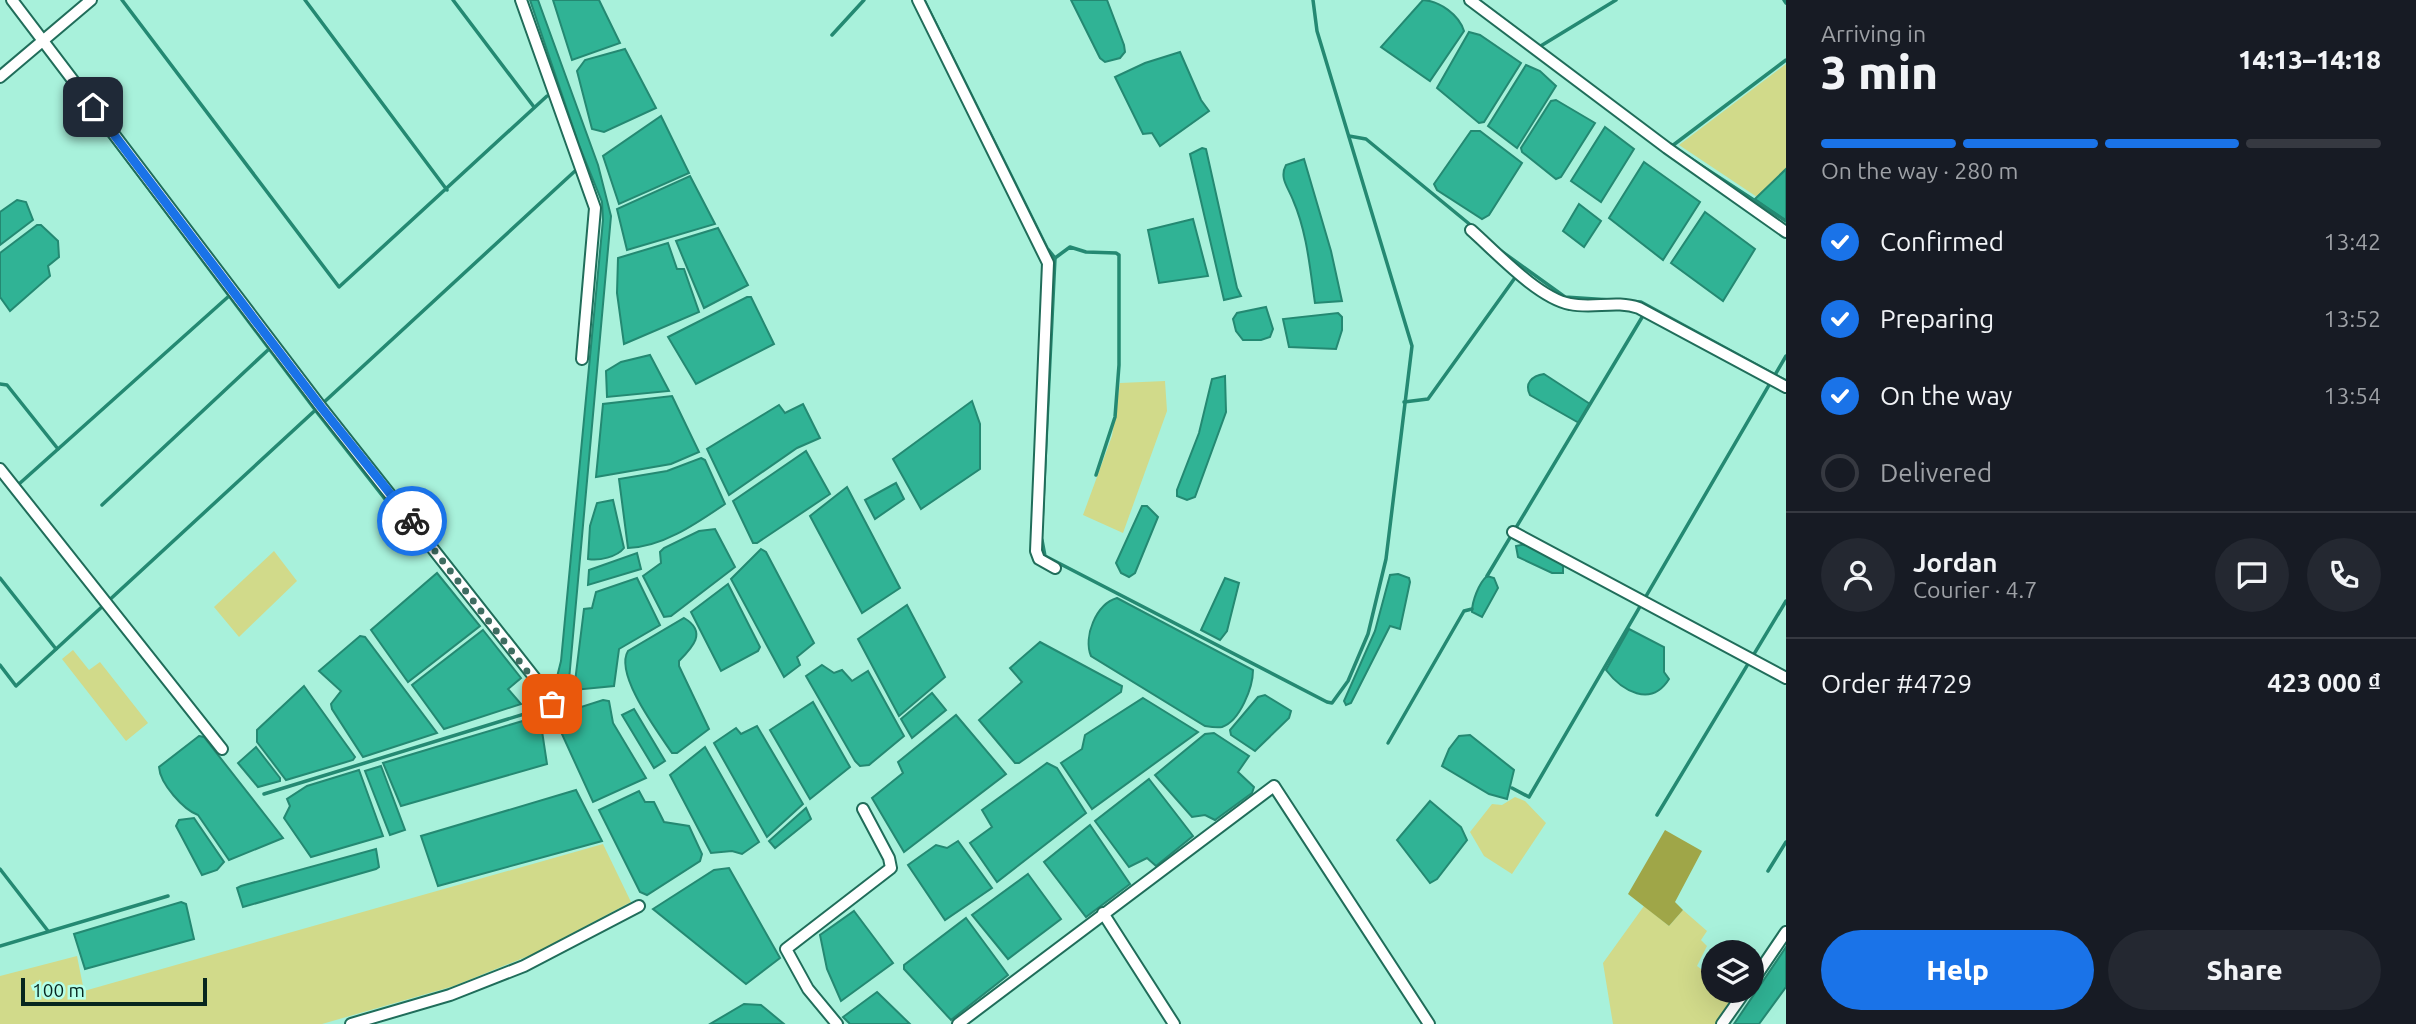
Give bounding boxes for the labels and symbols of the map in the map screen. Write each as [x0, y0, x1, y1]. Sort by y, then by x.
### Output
pin [63, 77, 123, 137]
courier [377, 486, 447, 556]
pin [522, 674, 582, 734]
scale bar [21, 975, 206, 1007]

